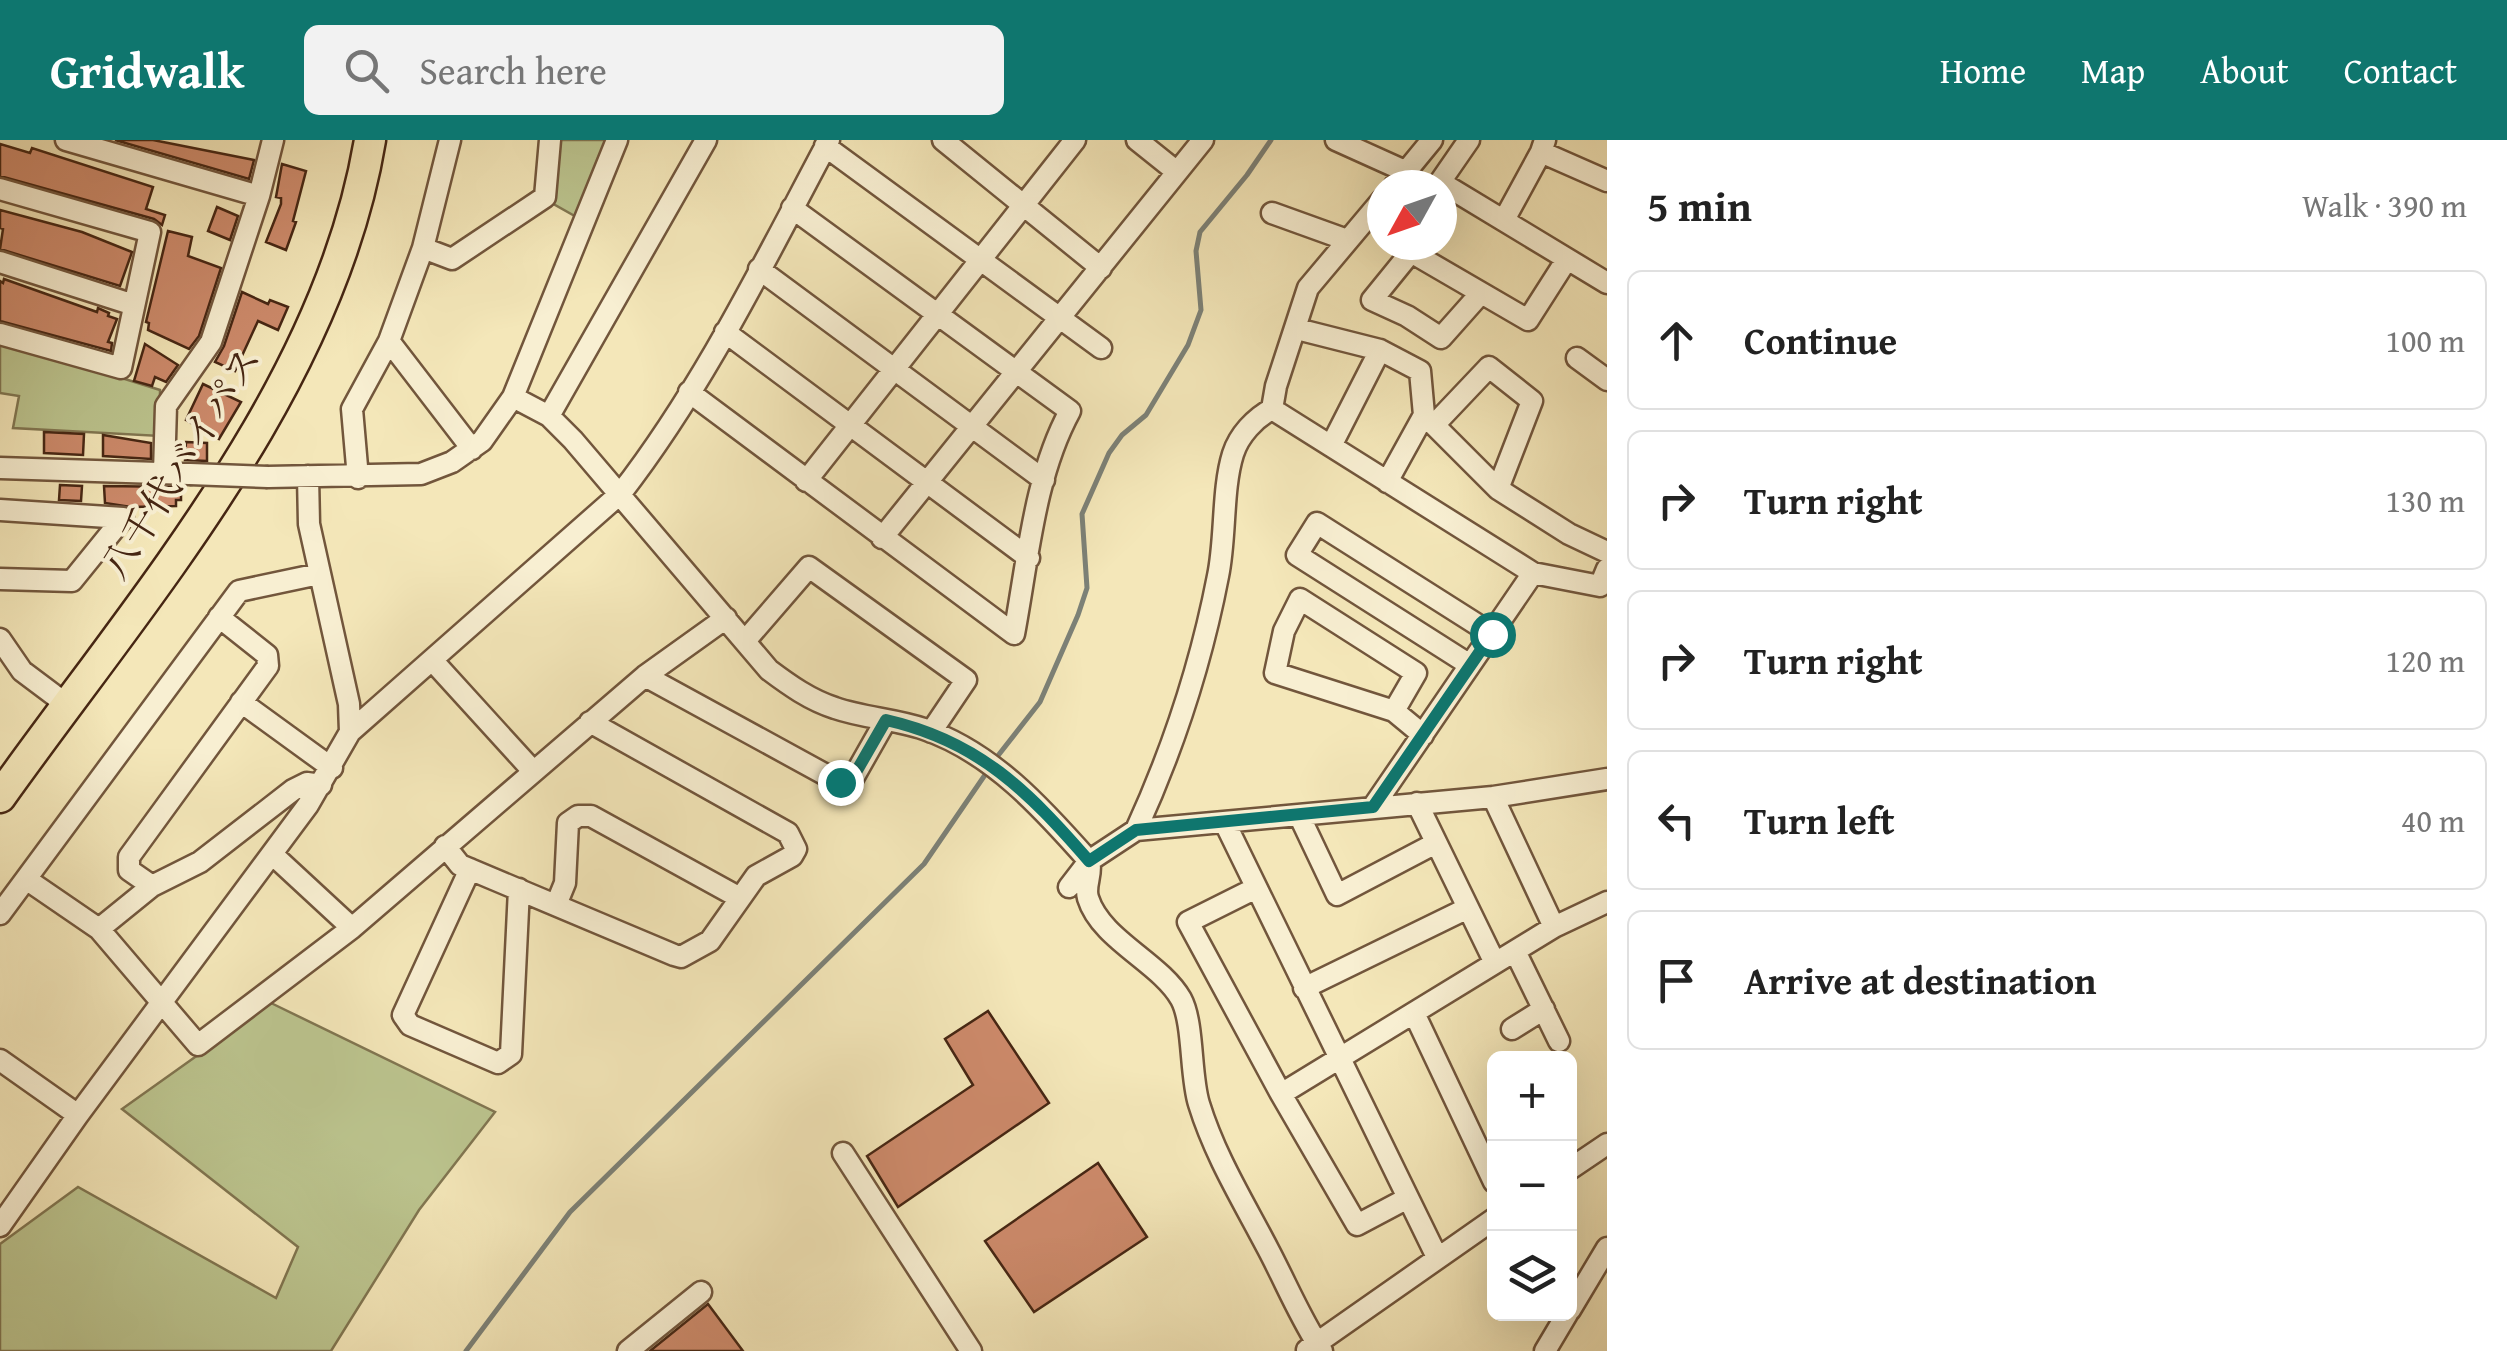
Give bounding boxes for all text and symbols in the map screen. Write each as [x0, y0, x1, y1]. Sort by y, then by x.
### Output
search box [304, 25, 1004, 115]
text: Gridwalk [50, 35, 244, 106]
text: Search here [419, 42, 607, 98]
icon: search [339, 43, 394, 98]
text: Home [1940, 45, 2026, 96]
text: Map [2081, 45, 2145, 96]
text: About [2200, 45, 2289, 96]
text: Contact [2344, 45, 2457, 96]
north arrow [1367, 170, 1457, 260]
text: 5 min [1647, 175, 1752, 236]
text: Walk · 390 m [2302, 182, 2467, 229]
text: Continue [1744, 312, 1897, 368]
icon: ahead [1649, 313, 1704, 368]
text: 100 m [2386, 317, 2465, 364]
street label: 八千代バイパス [86, 335, 274, 590]
text: Turn right [1744, 472, 1923, 528]
icon: right [1649, 473, 1704, 528]
text: 130 m [2386, 477, 2465, 524]
route start [1470, 612, 1516, 658]
text: Turn right [1744, 632, 1923, 688]
icon: right [1649, 633, 1704, 688]
text: 120 m [2386, 637, 2465, 684]
route end [818, 760, 864, 806]
text: Turn left [1744, 792, 1895, 848]
icon: left [1649, 793, 1704, 848]
text: 40 m [2401, 797, 2465, 844]
text: Arrive at destination [1744, 952, 2097, 1008]
icon: arrive [1649, 953, 1704, 1008]
map controls [1487, 1051, 1577, 1321]
button: + [1487, 1051, 1577, 1141]
button: − [1487, 1141, 1577, 1231]
button: layers [1487, 1231, 1577, 1321]

